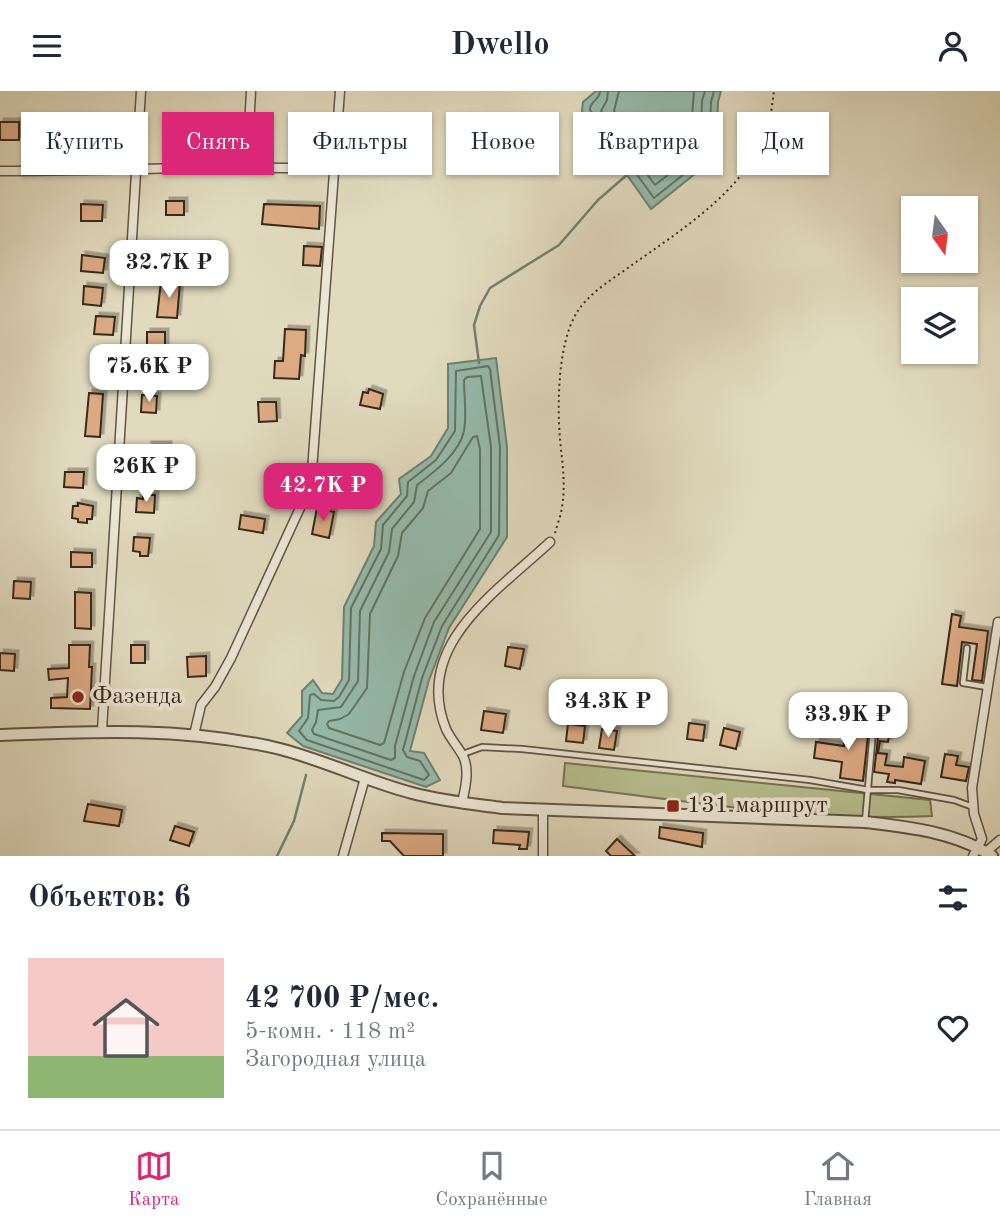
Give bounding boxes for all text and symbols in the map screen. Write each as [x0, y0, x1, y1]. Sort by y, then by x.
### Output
icon: menu [28, 27, 66, 65]
icon: person [934, 27, 972, 65]
text: Dwello [450, 30, 550, 62]
chip: Купить [21, 112, 148, 175]
chip: Снять [162, 112, 274, 175]
chip: Фильтры [288, 112, 432, 175]
chip: Новое [446, 112, 559, 175]
chip: Квартира [573, 112, 723, 175]
chip: Дом [737, 112, 829, 175]
north arrow [901, 196, 978, 273]
map controls [901, 196, 978, 364]
pin: 32.7K ₽ [104, 241, 234, 300]
text: 32.7K ₽ [126, 251, 212, 274]
button: layers [901, 287, 978, 364]
pin: 75.6K ₽ [84, 345, 214, 404]
text: 75.6K ₽ [106, 355, 192, 378]
pin: 26K ₽ [97, 445, 195, 504]
text: 26K ₽ [113, 455, 179, 478]
pin: 42.7K ₽ [258, 463, 388, 523]
text: 42.7K ₽ [280, 474, 366, 497]
pin: 34.3K ₽ [543, 679, 673, 739]
place label: Фазенда [92, 685, 182, 709]
marker: Фазенда [70, 689, 86, 705]
text: 34.3K ₽ [565, 690, 651, 713]
pin: 33.9K ₽ [783, 693, 913, 752]
text: 33.9K ₽ [805, 703, 891, 726]
place label: 131 маршрут [687, 794, 828, 818]
marker: 131 маршрут [665, 798, 681, 814]
icon: filters [934, 879, 972, 917]
text: Объектов: 6 [28, 883, 191, 913]
text: 42 700 ₽/мес. [245, 984, 439, 1014]
icon: home [84, 986, 168, 1070]
icon: heart [934, 1009, 972, 1047]
text: 5-комн. · 118 m² [245, 1020, 415, 1043]
text: Загородная улица [245, 1048, 426, 1071]
tab: Карта [128, 1147, 179, 1212]
tab: Сохранённые [436, 1147, 548, 1212]
tab: Главная [804, 1147, 872, 1212]

